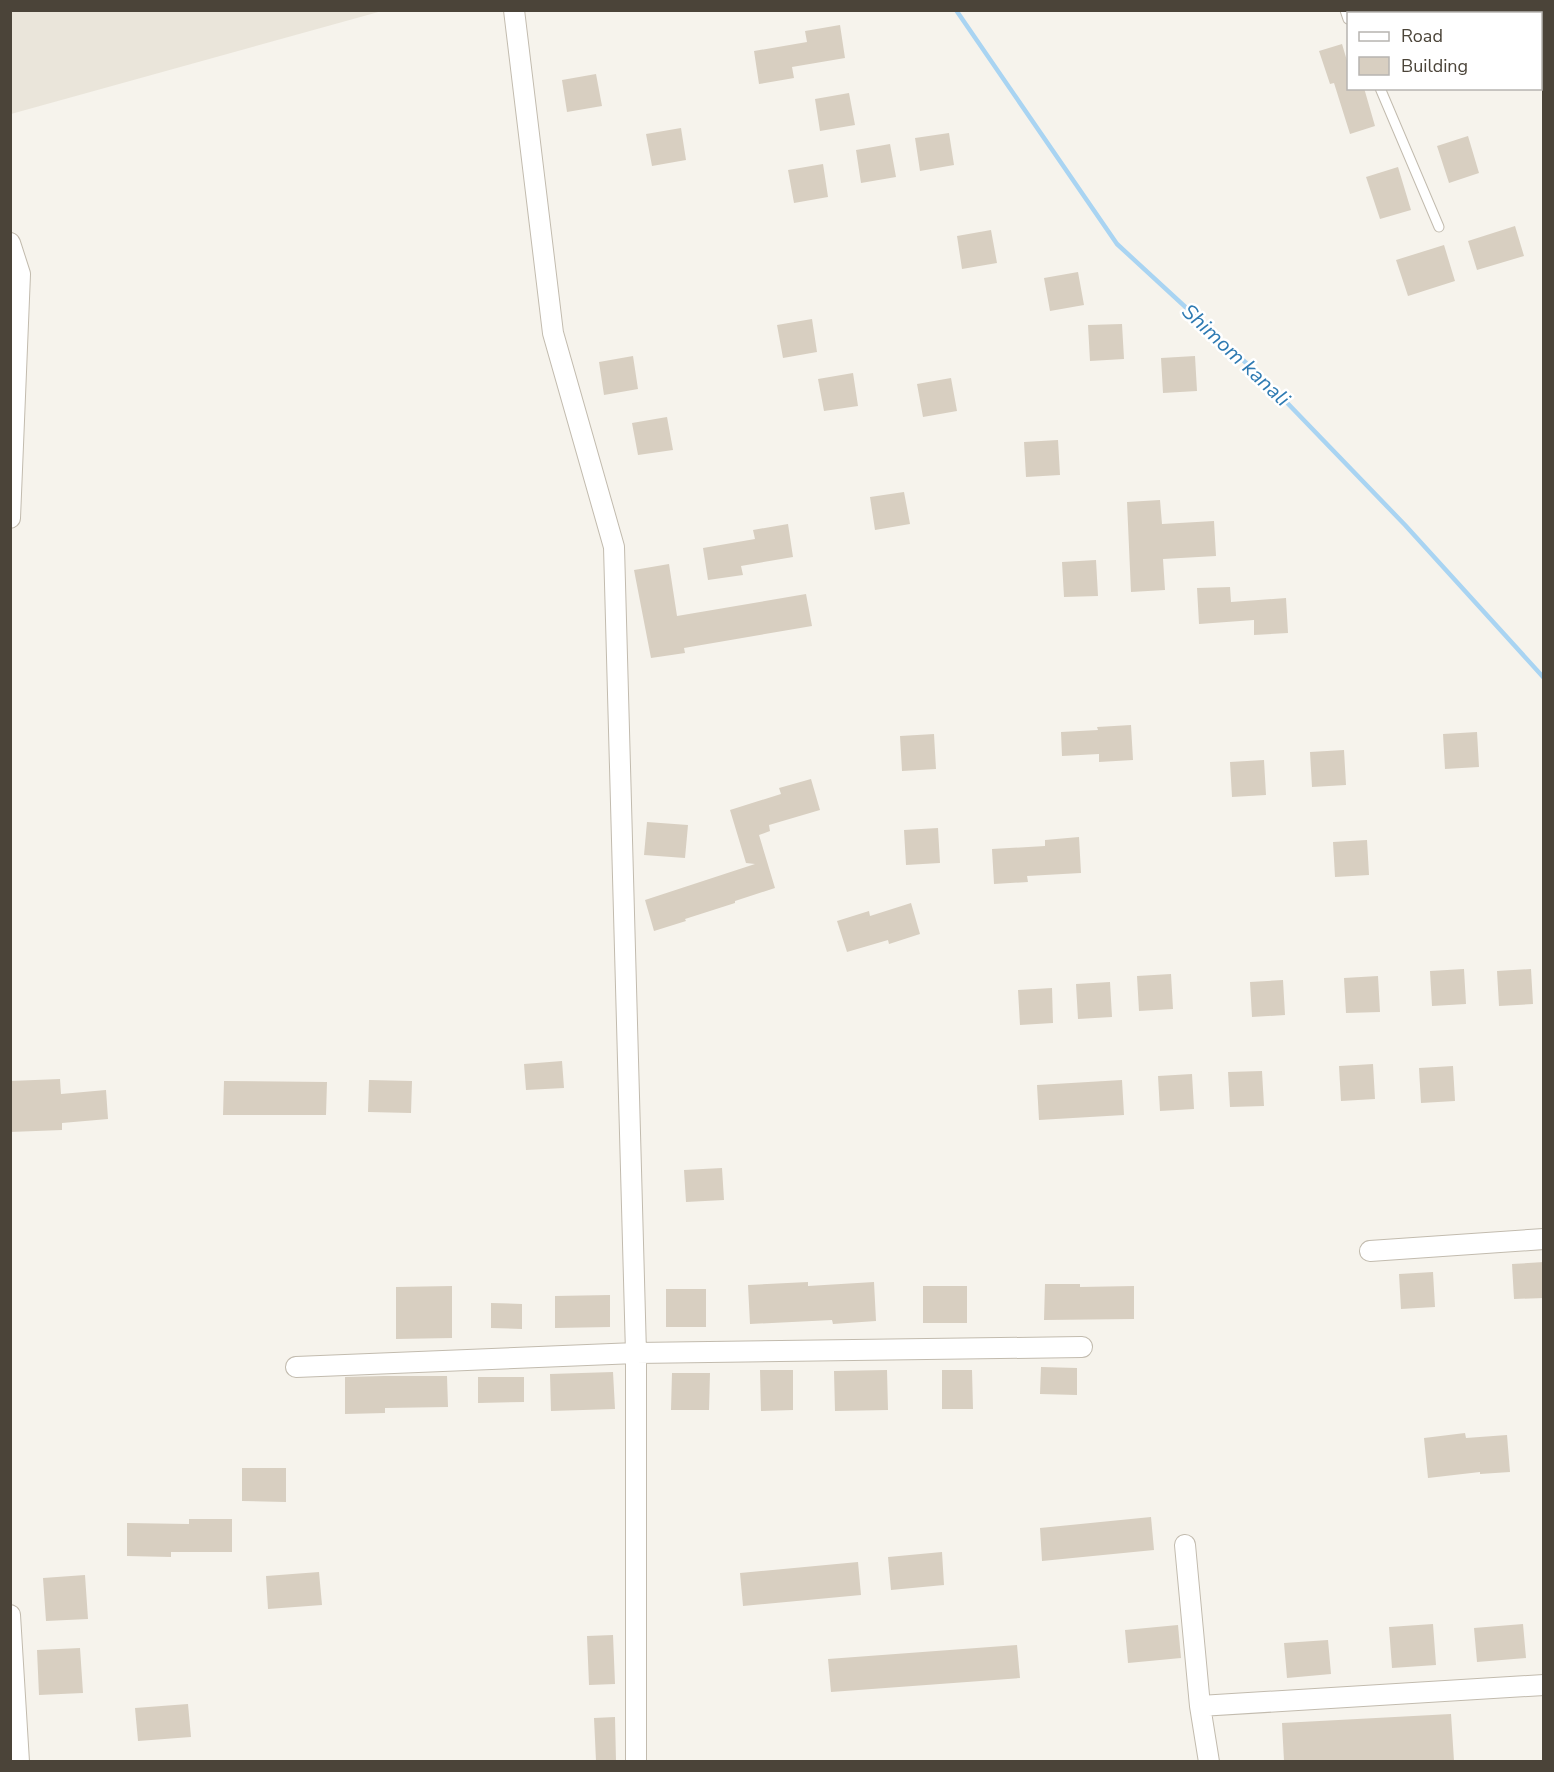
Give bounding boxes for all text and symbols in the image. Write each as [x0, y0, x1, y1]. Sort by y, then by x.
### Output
legend [1347, 12, 1542, 90]
text: Road [1401, 24, 1443, 48]
text: Building [1401, 54, 1468, 78]
water label: Shimom kanali [1176, 298, 1297, 413]

